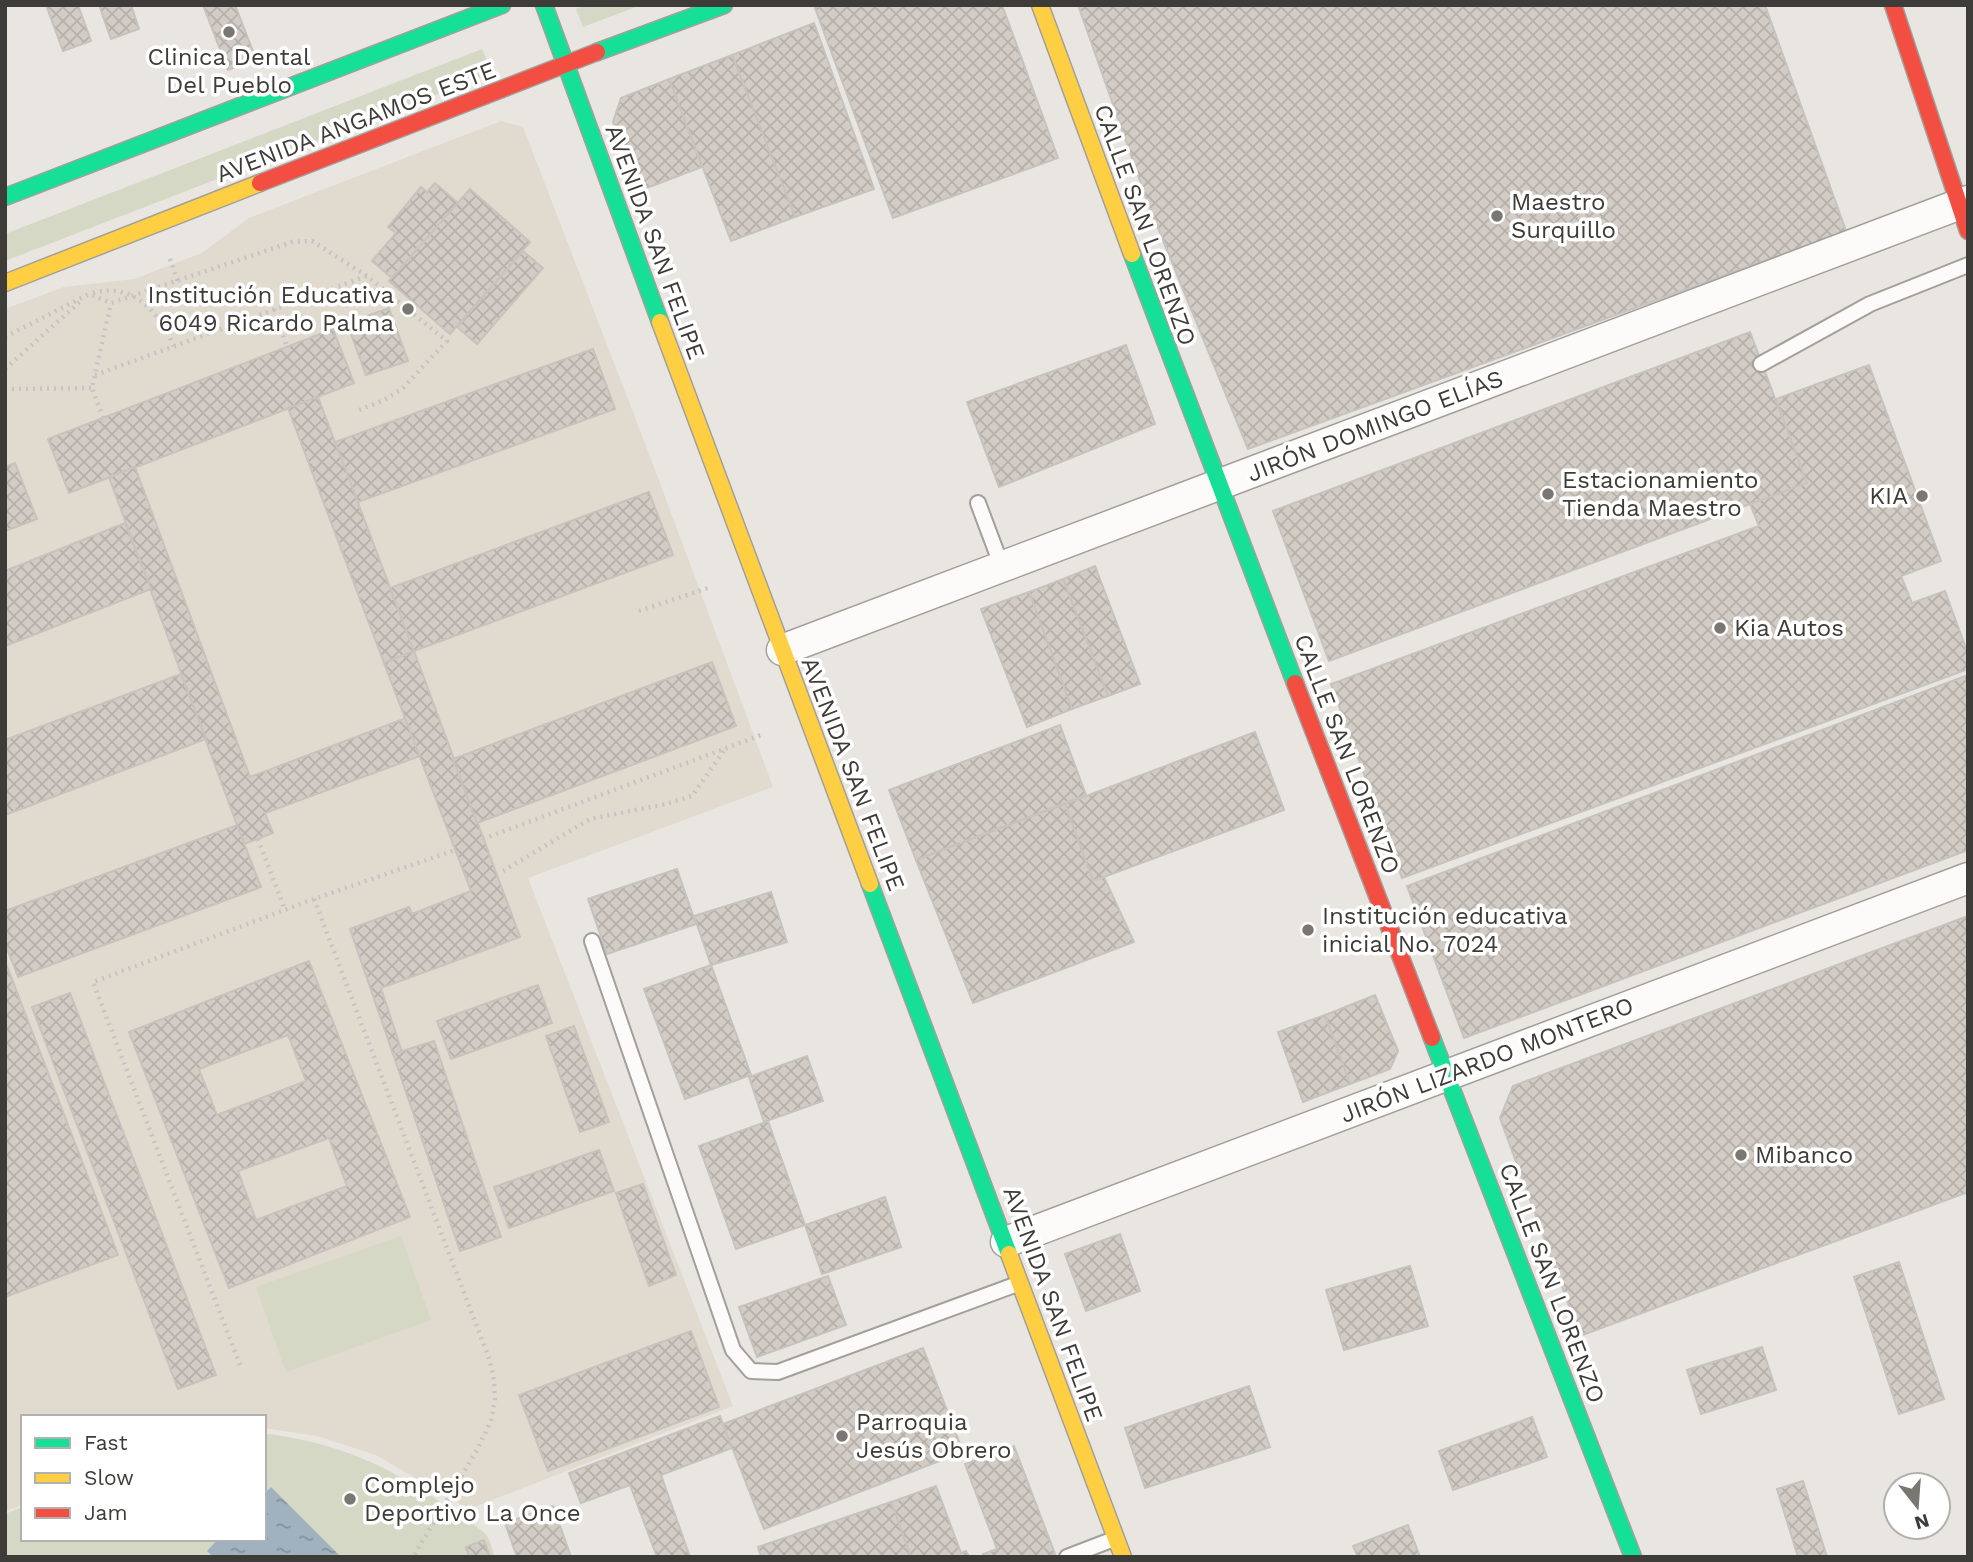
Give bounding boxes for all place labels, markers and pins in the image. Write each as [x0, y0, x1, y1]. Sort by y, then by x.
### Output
marker: Clinica Dental Del Pueblo [221, 24, 237, 40]
place label: Clinica Dental Del Pueblo [148, 43, 311, 99]
place label: Maestro Surquillo [1511, 188, 1616, 244]
marker: Maestro Surquillo [1489, 208, 1505, 224]
place label: Institución Educativa 6049 Ricardo Palma [147, 281, 394, 337]
marker: Institución Educativa 6049 Ricardo Palma [400, 301, 416, 317]
place label: Estacionamiento Tienda Maestro [1562, 466, 1759, 522]
place label: KIA [1869, 482, 1908, 510]
marker: Estacionamiento Tienda Maestro [1540, 486, 1556, 502]
marker: KIA [1914, 488, 1930, 504]
place label: Kia Autos [1734, 614, 1844, 642]
marker: Kia Autos [1712, 620, 1728, 636]
place label: Institución educativa inicial No. 7024 [1322, 902, 1568, 958]
marker: Institución educativa inicial No. 7024 [1300, 922, 1316, 938]
place label: Mibanco [1755, 1141, 1853, 1169]
marker: Mibanco [1733, 1147, 1749, 1163]
place label: Parroquia Jesús Obrero [856, 1408, 1011, 1464]
marker: Parroquia Jesús Obrero [834, 1428, 850, 1444]
place label: Complejo Deportivo La Once [364, 1471, 581, 1527]
marker: Complejo Deportivo La Once [342, 1491, 358, 1507]

